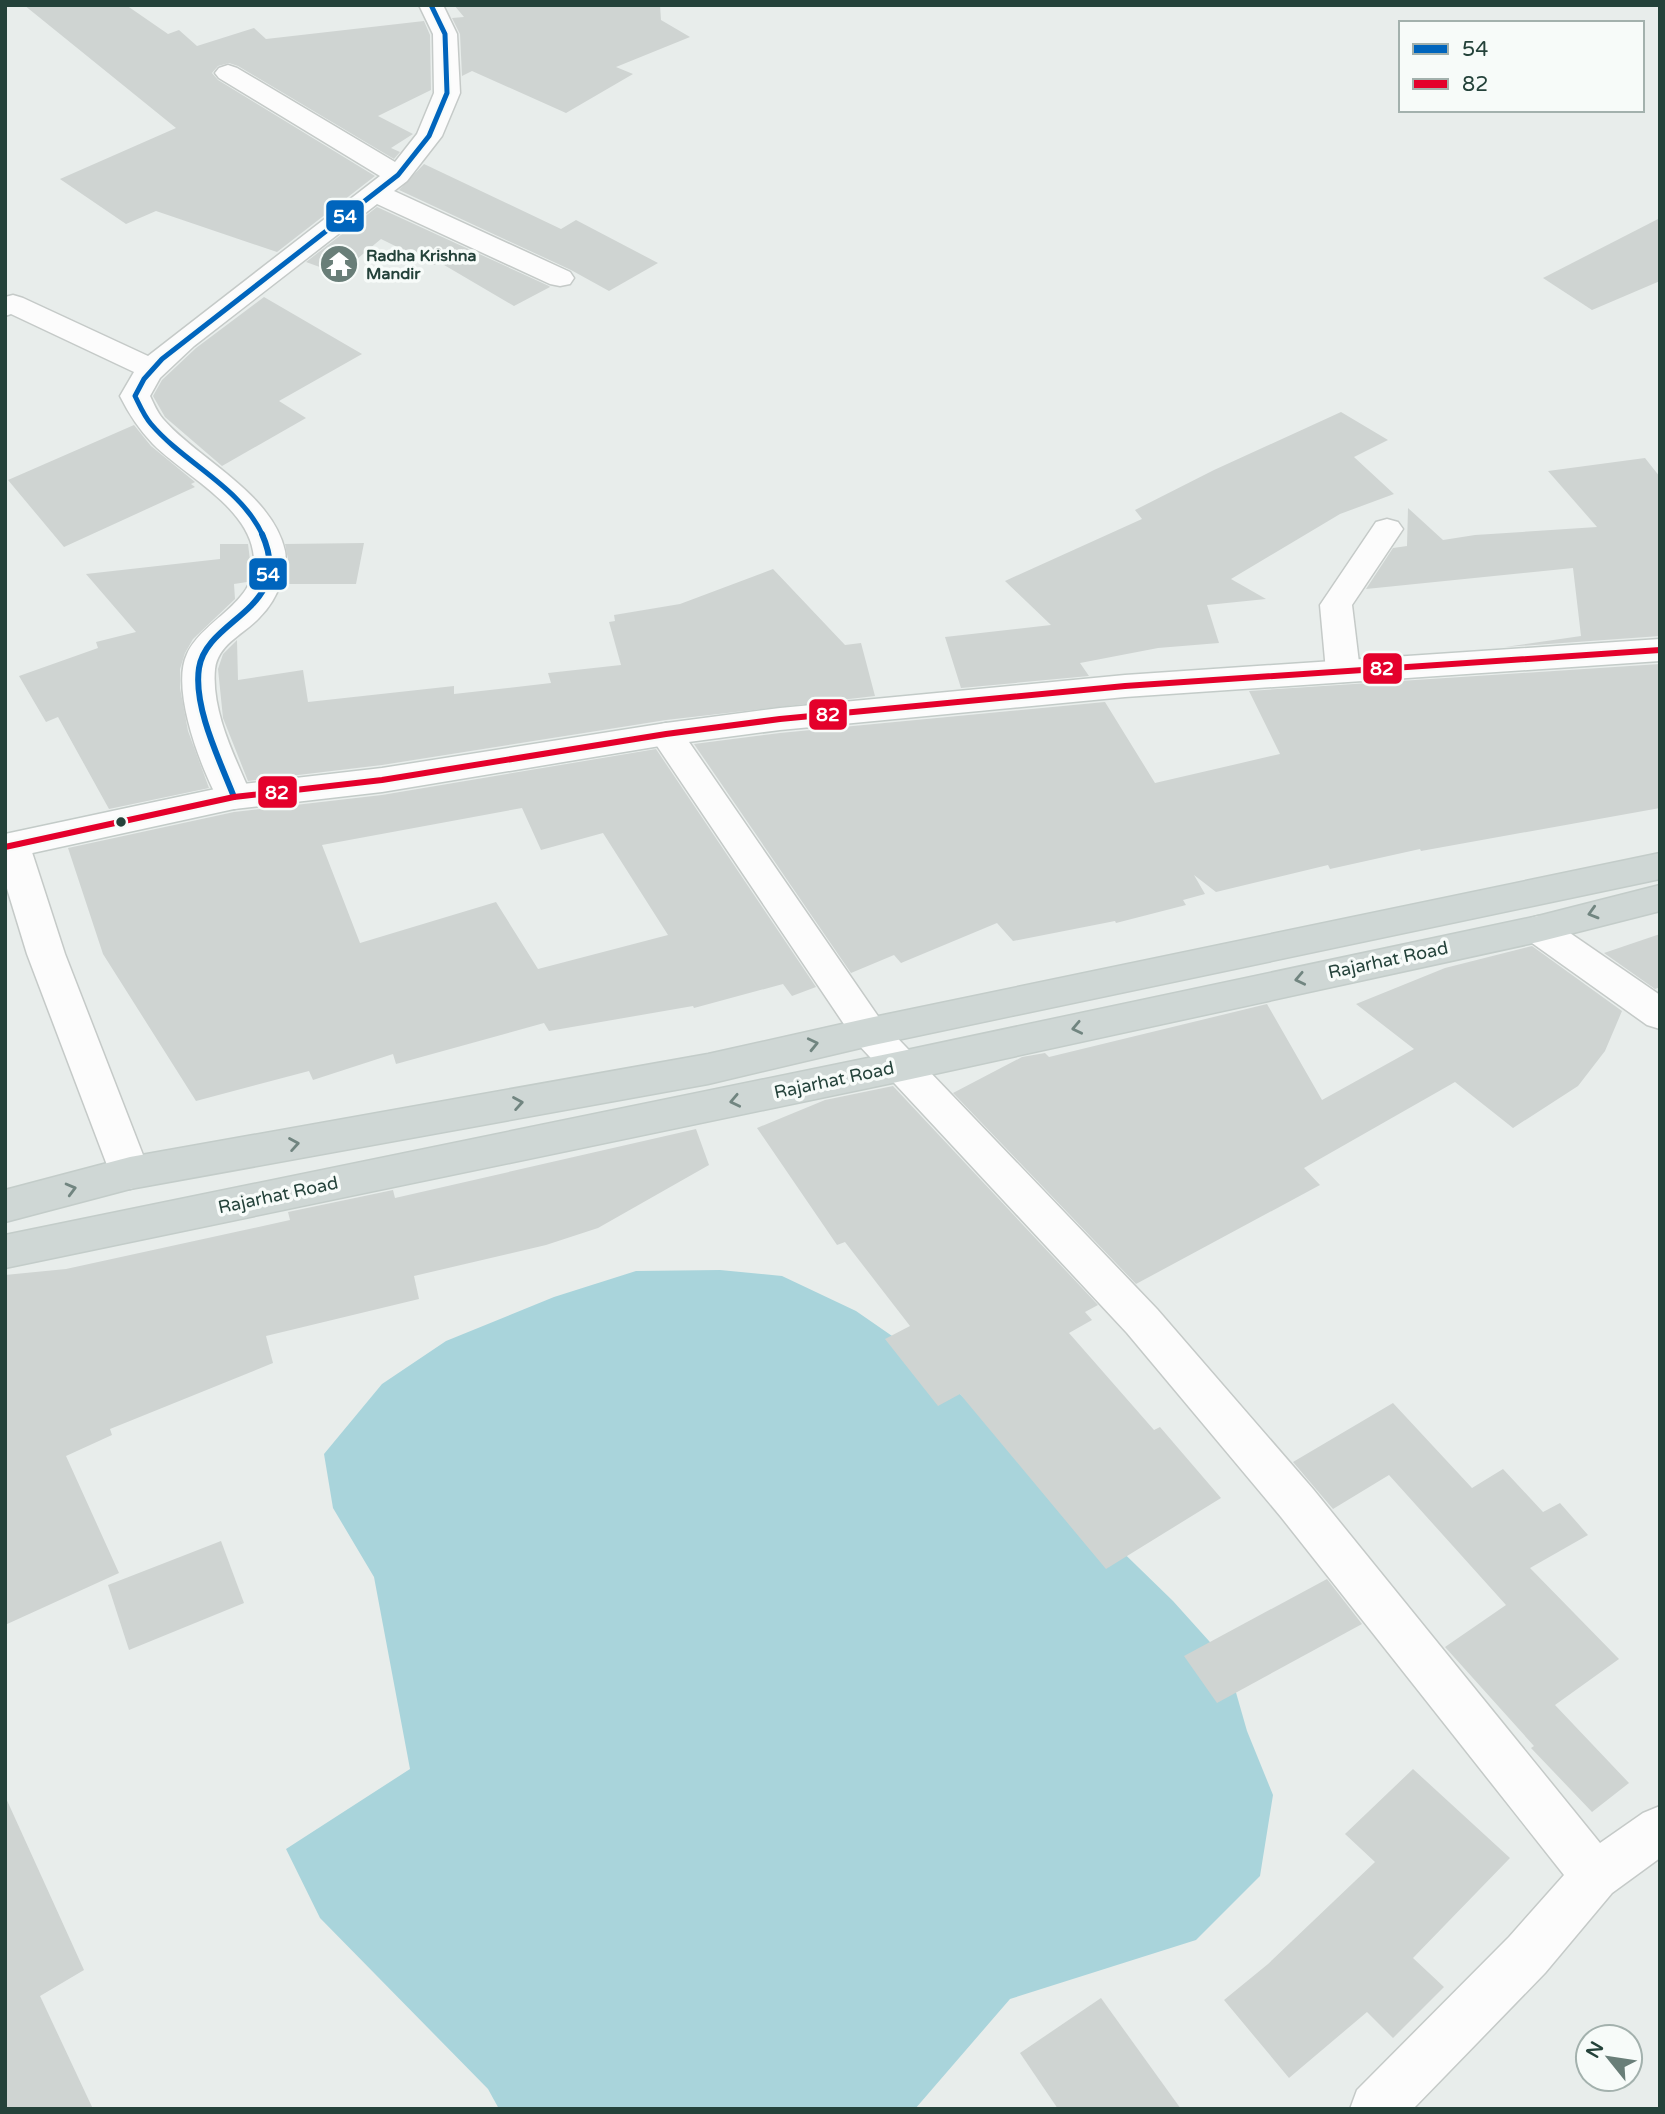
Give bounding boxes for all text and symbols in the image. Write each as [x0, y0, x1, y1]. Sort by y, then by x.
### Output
legend [1399, 21, 1644, 112]
text: 54 [1462, 37, 1488, 62]
text: 82 [1462, 72, 1488, 97]
line badge: 54 [325, 199, 365, 233]
text: 54 [333, 206, 357, 228]
temple icon: Radha Krishna Mandir [318, 243, 360, 285]
place label: Radha Krishna Mandir [366, 246, 476, 284]
line badge: 54 [248, 557, 288, 591]
text: 54 [256, 564, 280, 586]
line badge: 82 [1362, 652, 1403, 685]
text: 82 [1370, 658, 1394, 680]
line badge: 82 [808, 698, 848, 731]
text: 82 [816, 704, 840, 726]
line badge: 82 [257, 775, 298, 809]
text: 82 [265, 782, 289, 804]
unlabelled marker [114, 815, 128, 829]
one-way arrow [1587, 905, 1599, 919]
street label: Rajarhat Road [1326, 937, 1450, 983]
one-way arrow [1294, 970, 1306, 985]
one-way arrow [1072, 1019, 1084, 1034]
one-way arrow [807, 1038, 819, 1053]
street label: Rajarhat Road [772, 1057, 896, 1103]
one-way arrow [729, 1092, 741, 1107]
one-way arrow [512, 1096, 524, 1111]
one-way arrow [288, 1137, 300, 1152]
street label: Rajarhat Road [216, 1172, 340, 1218]
one-way arrow [65, 1183, 77, 1197]
north arrow [1574, 2023, 1644, 2093]
text: N [1582, 2038, 1608, 2062]

